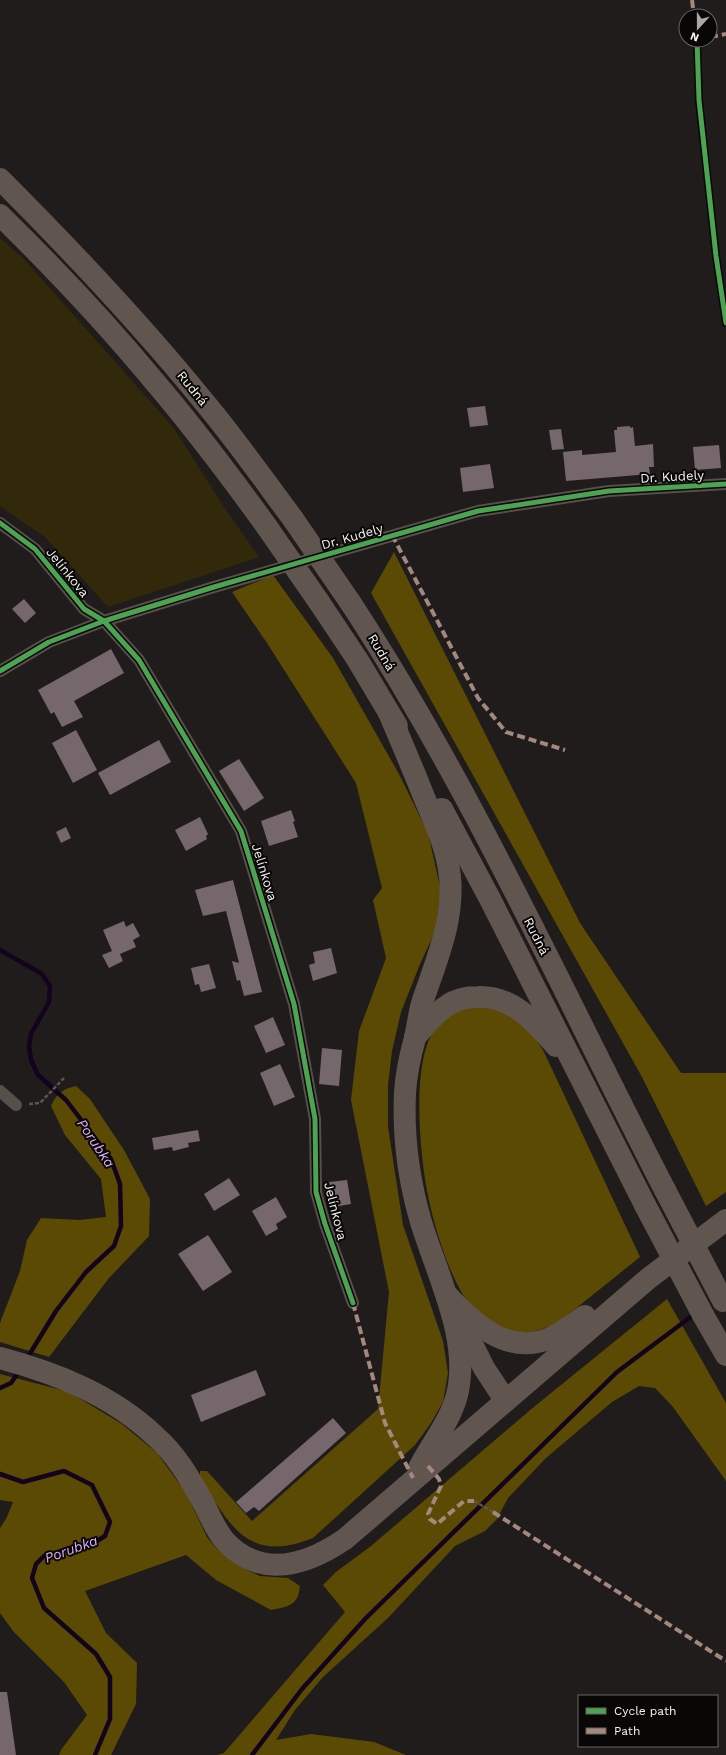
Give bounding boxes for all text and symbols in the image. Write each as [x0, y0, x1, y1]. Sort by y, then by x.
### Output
north arrow [678, 8, 718, 48]
text: N [688, 29, 701, 44]
street label: Rudná [174, 368, 211, 409]
street label: Dr. Kudely [640, 467, 705, 486]
street label: Dr. Kudely [319, 520, 385, 552]
street label: Jelínkova [43, 545, 92, 601]
street label: Rudná [365, 631, 399, 674]
street label: Jelínkova [249, 842, 281, 903]
street label: Rudná [521, 915, 553, 958]
water label: Porubka [74, 1116, 118, 1171]
street label: Jelínkova [321, 1181, 350, 1242]
water label: Porubka [42, 1532, 100, 1566]
legend [578, 1695, 718, 1747]
text: Cycle path [614, 1704, 676, 1718]
text: Path [614, 1724, 640, 1738]

